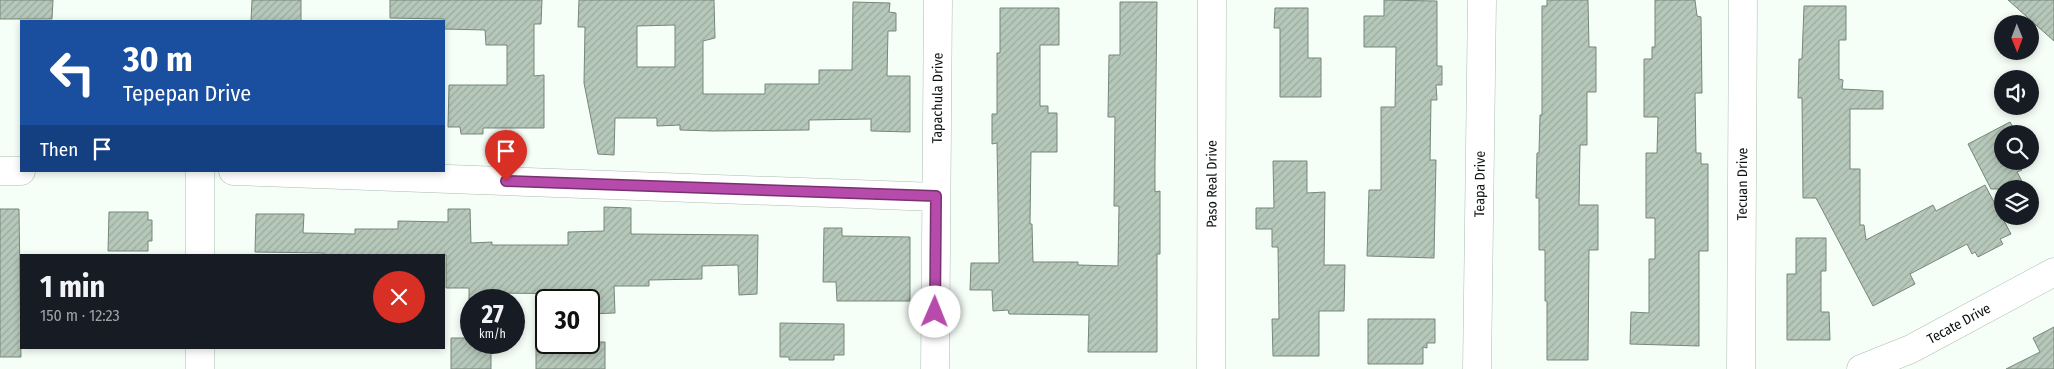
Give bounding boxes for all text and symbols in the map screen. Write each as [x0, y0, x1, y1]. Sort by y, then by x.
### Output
north arrow [1994, 15, 2039, 60]
map controls [1994, 15, 2039, 225]
text: 30 m [123, 38, 193, 80]
icon: left [40, 40, 105, 105]
street label: Tapachula Drive [928, 52, 946, 144]
button: sound [1994, 70, 2039, 115]
text: Tepepan Drive [123, 80, 251, 107]
button: search [1994, 125, 2039, 170]
pin [485, 130, 527, 181]
icon: arrive [88, 135, 116, 163]
icon: arrive [492, 137, 520, 165]
text: Then [40, 138, 78, 161]
street label: Paso Real Drive [1203, 140, 1220, 228]
street label: Tecuan Drive [1733, 147, 1751, 221]
street label: Teapa Drive [1471, 151, 1488, 217]
button: layers [1994, 180, 2039, 225]
text: 1 min [40, 269, 105, 305]
button: close [373, 271, 425, 323]
position arrow [908, 285, 960, 337]
speed limit sign: 30 [535, 289, 600, 354]
street label: Tecate Drive [1924, 299, 1993, 347]
text: 27 [481, 300, 504, 330]
text: 150 m · 12:23 [40, 306, 120, 325]
text: km/h [479, 327, 506, 341]

